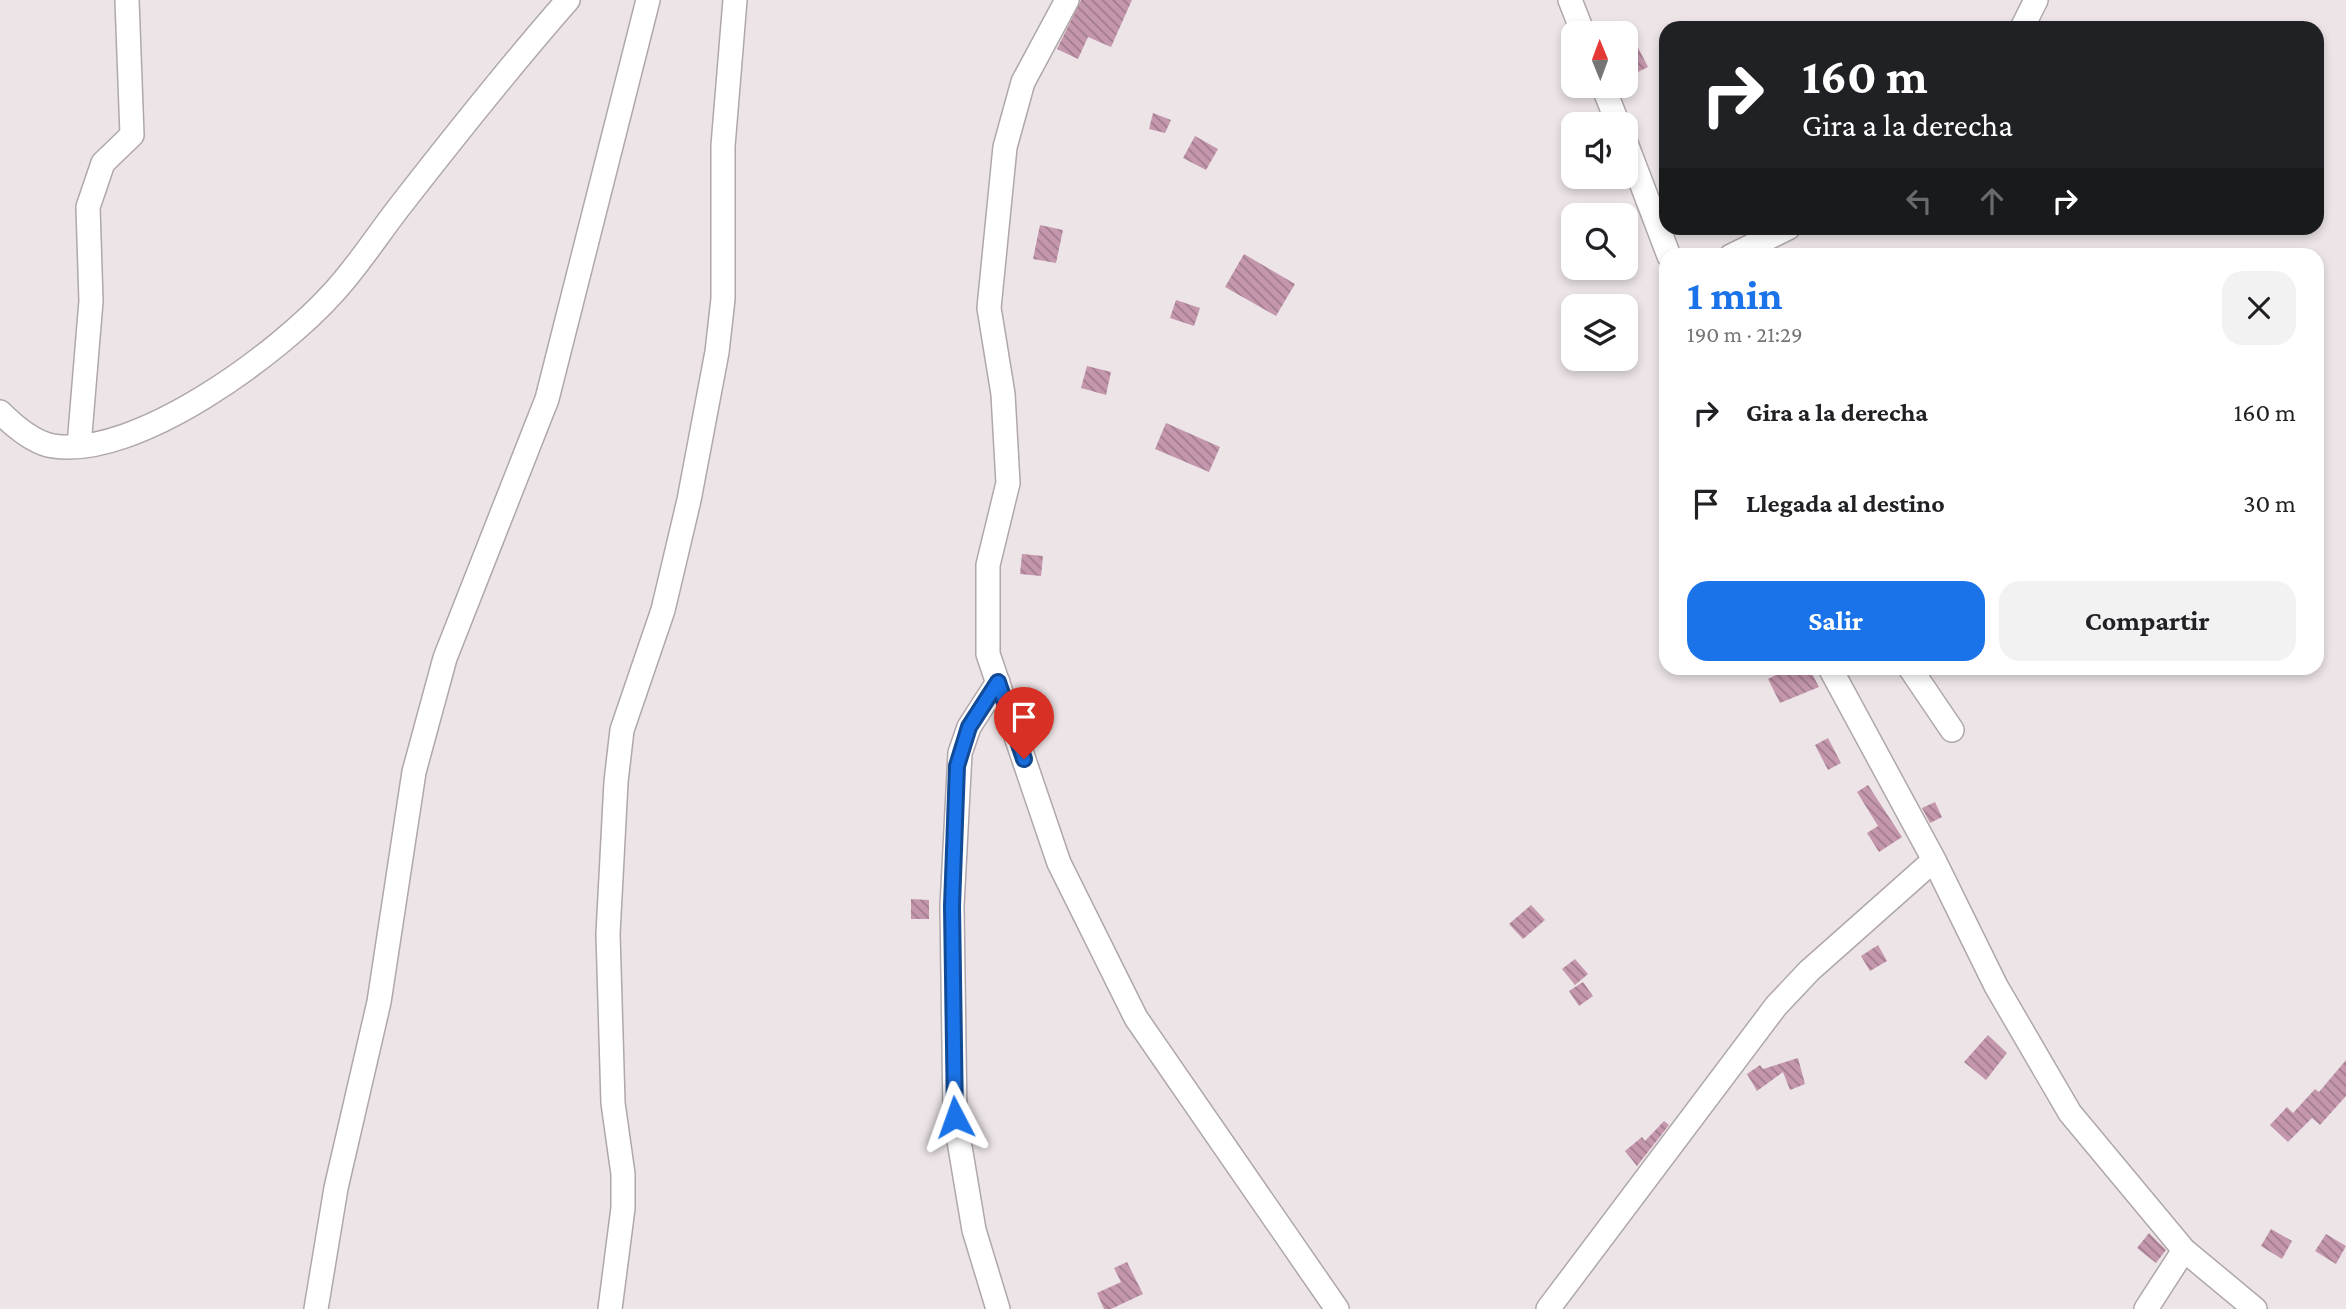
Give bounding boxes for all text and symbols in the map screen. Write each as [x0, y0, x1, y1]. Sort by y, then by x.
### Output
north arrow [1561, 21, 1638, 98]
map controls [1561, 21, 1638, 371]
icon: right [1687, 49, 1778, 140]
text: 160 m [1802, 49, 1928, 104]
text: Gira a la derecha [1802, 107, 2013, 143]
button: sound [1561, 112, 1638, 189]
icon: left [1900, 182, 1938, 220]
icon: ahead [1973, 182, 2011, 220]
icon: right [2046, 182, 2084, 220]
button: search [1561, 203, 1638, 280]
text: 1 min [1687, 271, 1783, 318]
button: close [2222, 271, 2296, 345]
button: layers [1561, 294, 1638, 371]
text: 190 m · 21:29 [1687, 321, 1803, 347]
icon: right [1687, 394, 1725, 432]
text: Gira a la derecha [1746, 398, 1928, 427]
text: 160 m [2234, 398, 2296, 427]
icon: arrive [1687, 485, 1725, 523]
text: Llegada al destino [1746, 489, 1945, 518]
text: 30 m [2243, 489, 2296, 518]
button: Salir [1687, 581, 1985, 661]
button: Compartir [1999, 581, 2296, 661]
pin [994, 687, 1054, 759]
icon: arrive [1005, 698, 1043, 736]
position arrow [918, 1080, 992, 1154]

